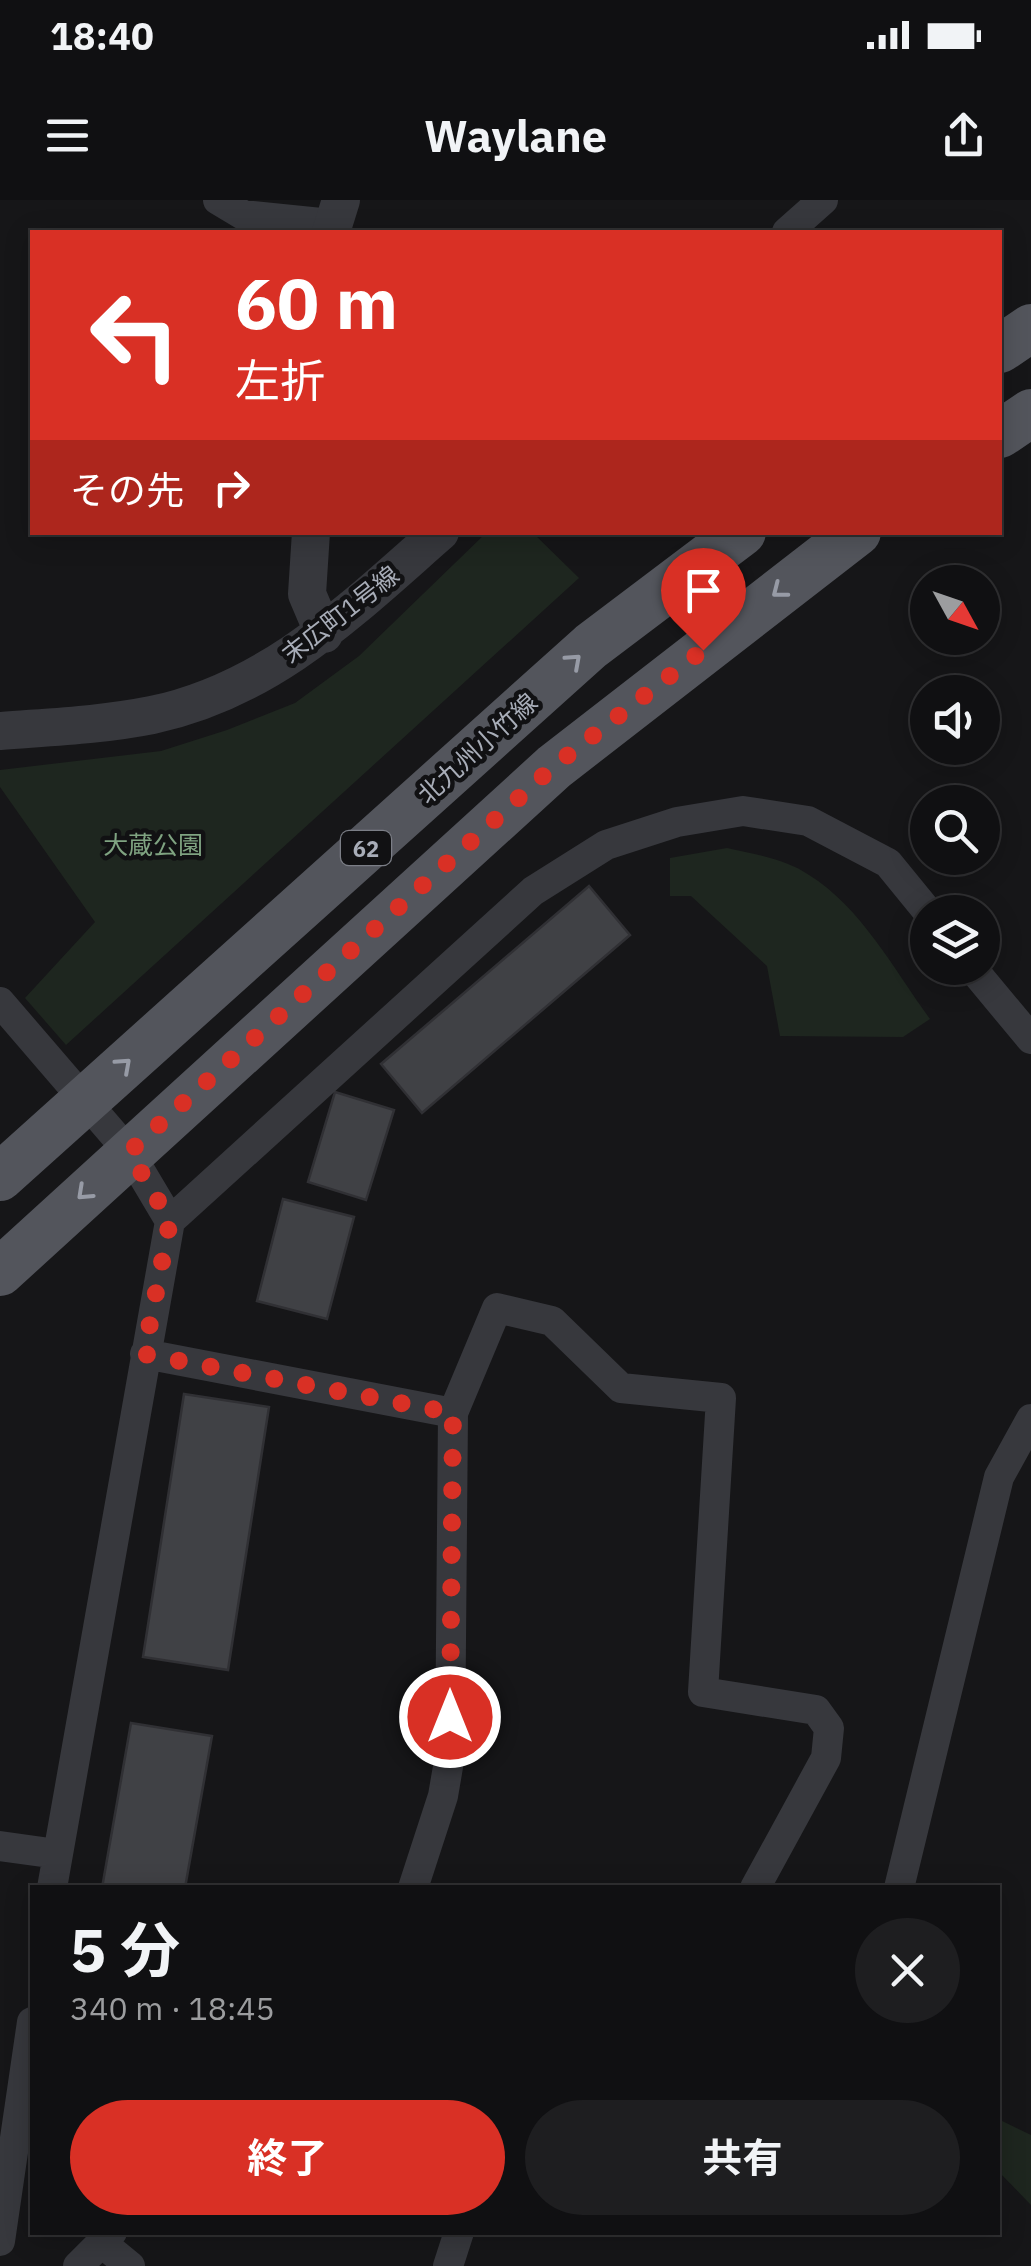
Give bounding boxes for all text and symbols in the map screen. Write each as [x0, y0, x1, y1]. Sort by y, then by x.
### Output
text: 18:40 [50, 11, 154, 60]
text: Waylane [424, 106, 607, 164]
icon: menu [40, 108, 95, 163]
icon: share [936, 108, 991, 163]
text: 60 m [235, 257, 398, 348]
icon: left [70, 270, 200, 400]
text: 左折 [235, 351, 325, 409]
icon: right [204, 460, 259, 515]
text: その先 [70, 465, 184, 514]
pin [661, 548, 746, 651]
street label: 末広町1号線 [275, 558, 405, 670]
icon: arrive [676, 563, 731, 618]
north arrow [910, 565, 1000, 655]
map controls [910, 565, 1000, 985]
one-way arrow [772, 579, 790, 597]
one-way arrow [563, 654, 581, 672]
button: sound [910, 675, 1000, 765]
street label: 北九州小竹線 [410, 686, 544, 810]
button: search [910, 785, 1000, 875]
park label: 大蔵公園 [103, 828, 203, 861]
road number: 62 [341, 831, 391, 865]
button: layers [910, 895, 1000, 985]
one-way arrow [112, 1059, 131, 1077]
one-way arrow [78, 1181, 96, 1199]
position arrow [398, 1665, 502, 1769]
text: 5 分 [70, 1910, 180, 1989]
button: close [855, 1918, 960, 2023]
text: 340 m · 18:45 [70, 1987, 275, 2029]
button: 終了 [70, 2100, 505, 2215]
button: 共有 [525, 2100, 960, 2215]

